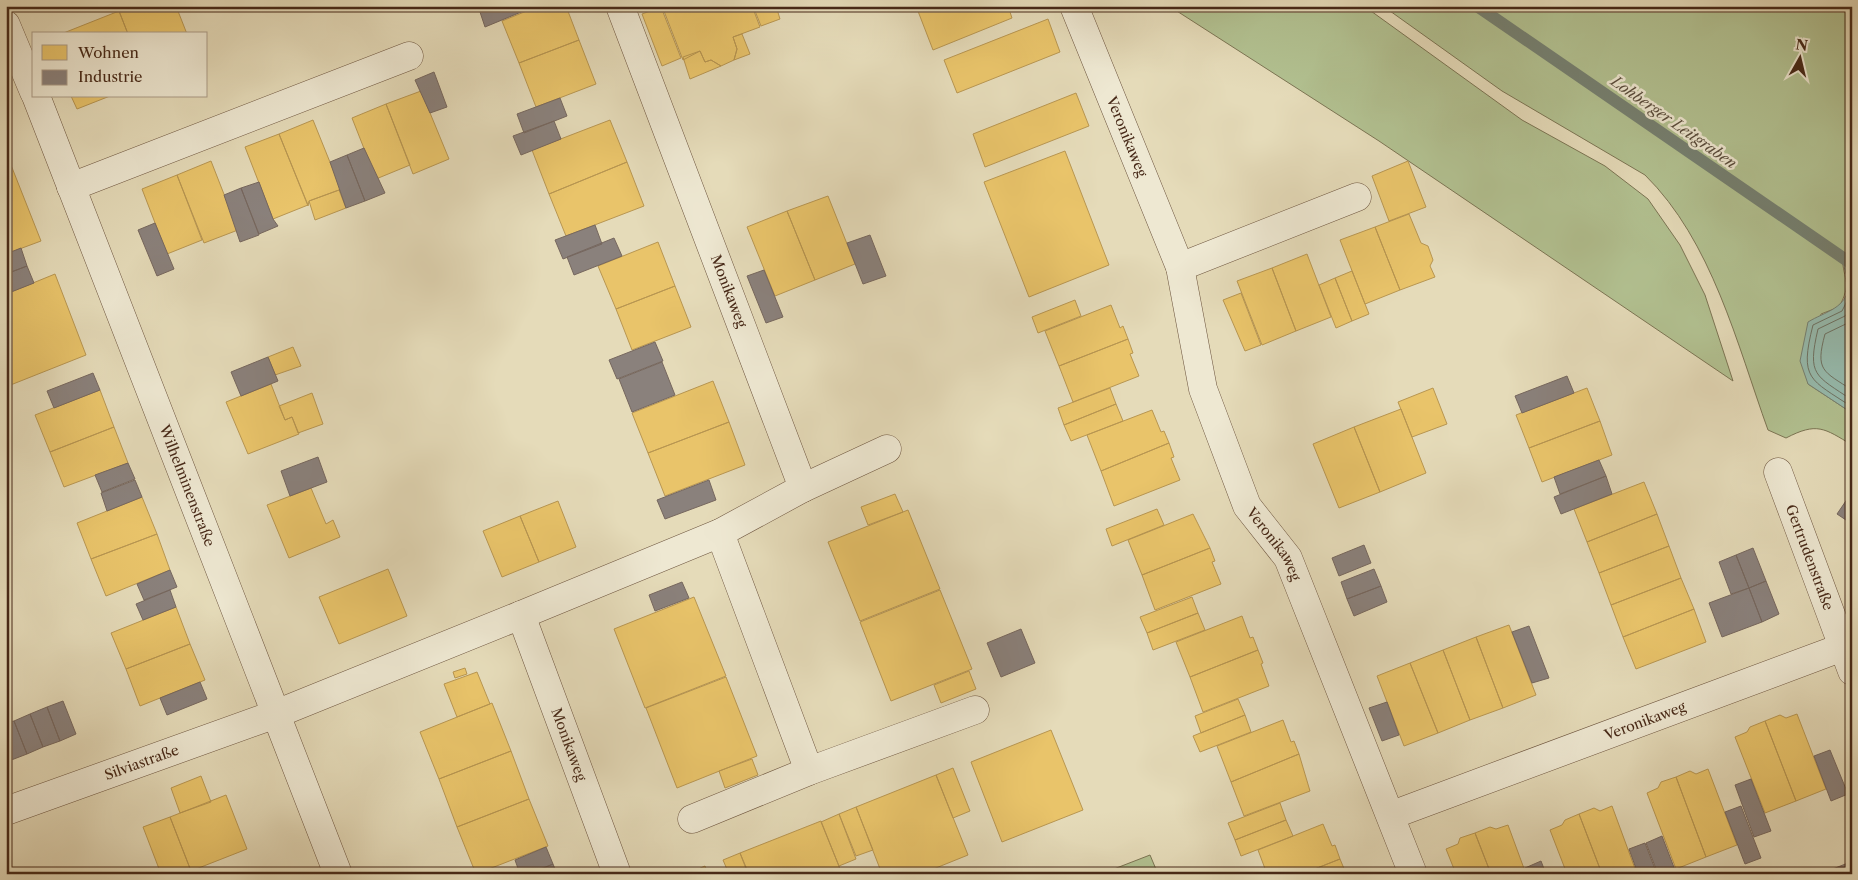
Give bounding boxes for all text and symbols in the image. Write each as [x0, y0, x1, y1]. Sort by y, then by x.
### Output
legend [32, 32, 208, 98]
north arrow [1776, 32, 1826, 82]
text: N [1795, 35, 1809, 55]
text: Wohnen [77, 43, 140, 62]
text: Industrie [78, 67, 142, 86]
water label: Lohberger Leitgraben [1607, 71, 1740, 172]
street label: Veronikaweg [1102, 93, 1152, 180]
street label: Monikaweg [707, 252, 751, 331]
street label: Wilhelminenstraße [155, 421, 219, 549]
street label: Gertrudenstraße [1782, 502, 1838, 613]
street label: Veronikaweg [1242, 503, 1305, 584]
street label: Veronikaweg [1601, 697, 1689, 744]
street label: Monikaweg [547, 705, 591, 784]
street label: Silviastraße [102, 741, 181, 784]

